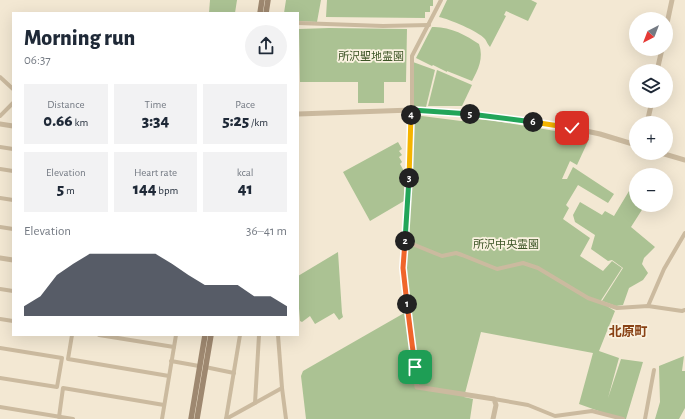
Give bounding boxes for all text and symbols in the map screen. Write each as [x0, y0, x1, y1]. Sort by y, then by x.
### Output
north arrow [629, 12, 673, 56]
map controls [629, 12, 673, 212]
button: share [245, 25, 287, 67]
text: Morning run [24, 27, 135, 49]
park label: 所沢聖地霊園 [338, 50, 404, 62]
text: 06:37 [24, 54, 51, 67]
button: layers [629, 64, 673, 108]
text: Distance [47, 99, 84, 110]
text: Time [145, 99, 166, 110]
text: Pace [235, 99, 255, 110]
pin: 5 [460, 104, 480, 124]
pin: 4 [401, 105, 421, 125]
text: 5 [468, 108, 472, 119]
text: 4 [408, 109, 414, 120]
pin [555, 111, 589, 145]
text: 0.66 [43, 112, 73, 129]
text: 3:34 [142, 112, 169, 129]
text: 5:25 [222, 112, 249, 129]
pin: 6 [523, 112, 543, 132]
text: 6 [530, 116, 536, 127]
button: + [629, 116, 673, 160]
text: km [73, 117, 88, 128]
text: /km [249, 117, 268, 128]
icon: check [561, 117, 583, 139]
text: Elevation [46, 167, 86, 178]
text: Heart rate [134, 167, 177, 178]
text: kcal [237, 167, 254, 178]
pin: 3 [399, 168, 419, 188]
button: − [629, 168, 673, 212]
text: 3 [407, 172, 411, 183]
text: 5 [57, 180, 64, 197]
text: 144 [133, 180, 156, 197]
text: 41 [238, 180, 253, 197]
text: m [64, 185, 75, 196]
text: bpm [156, 185, 178, 196]
text: Elevation [24, 225, 71, 238]
text: 36–41 m [246, 225, 287, 238]
pin: 2 [395, 231, 415, 251]
text: 2 [402, 235, 408, 246]
park label: 所沢中央霊園 [473, 238, 539, 250]
pin: 1 [397, 294, 417, 314]
text: 1 [405, 298, 409, 309]
district label: 北原町 [608, 325, 648, 339]
pin [398, 350, 432, 384]
icon: arrive [404, 356, 426, 378]

